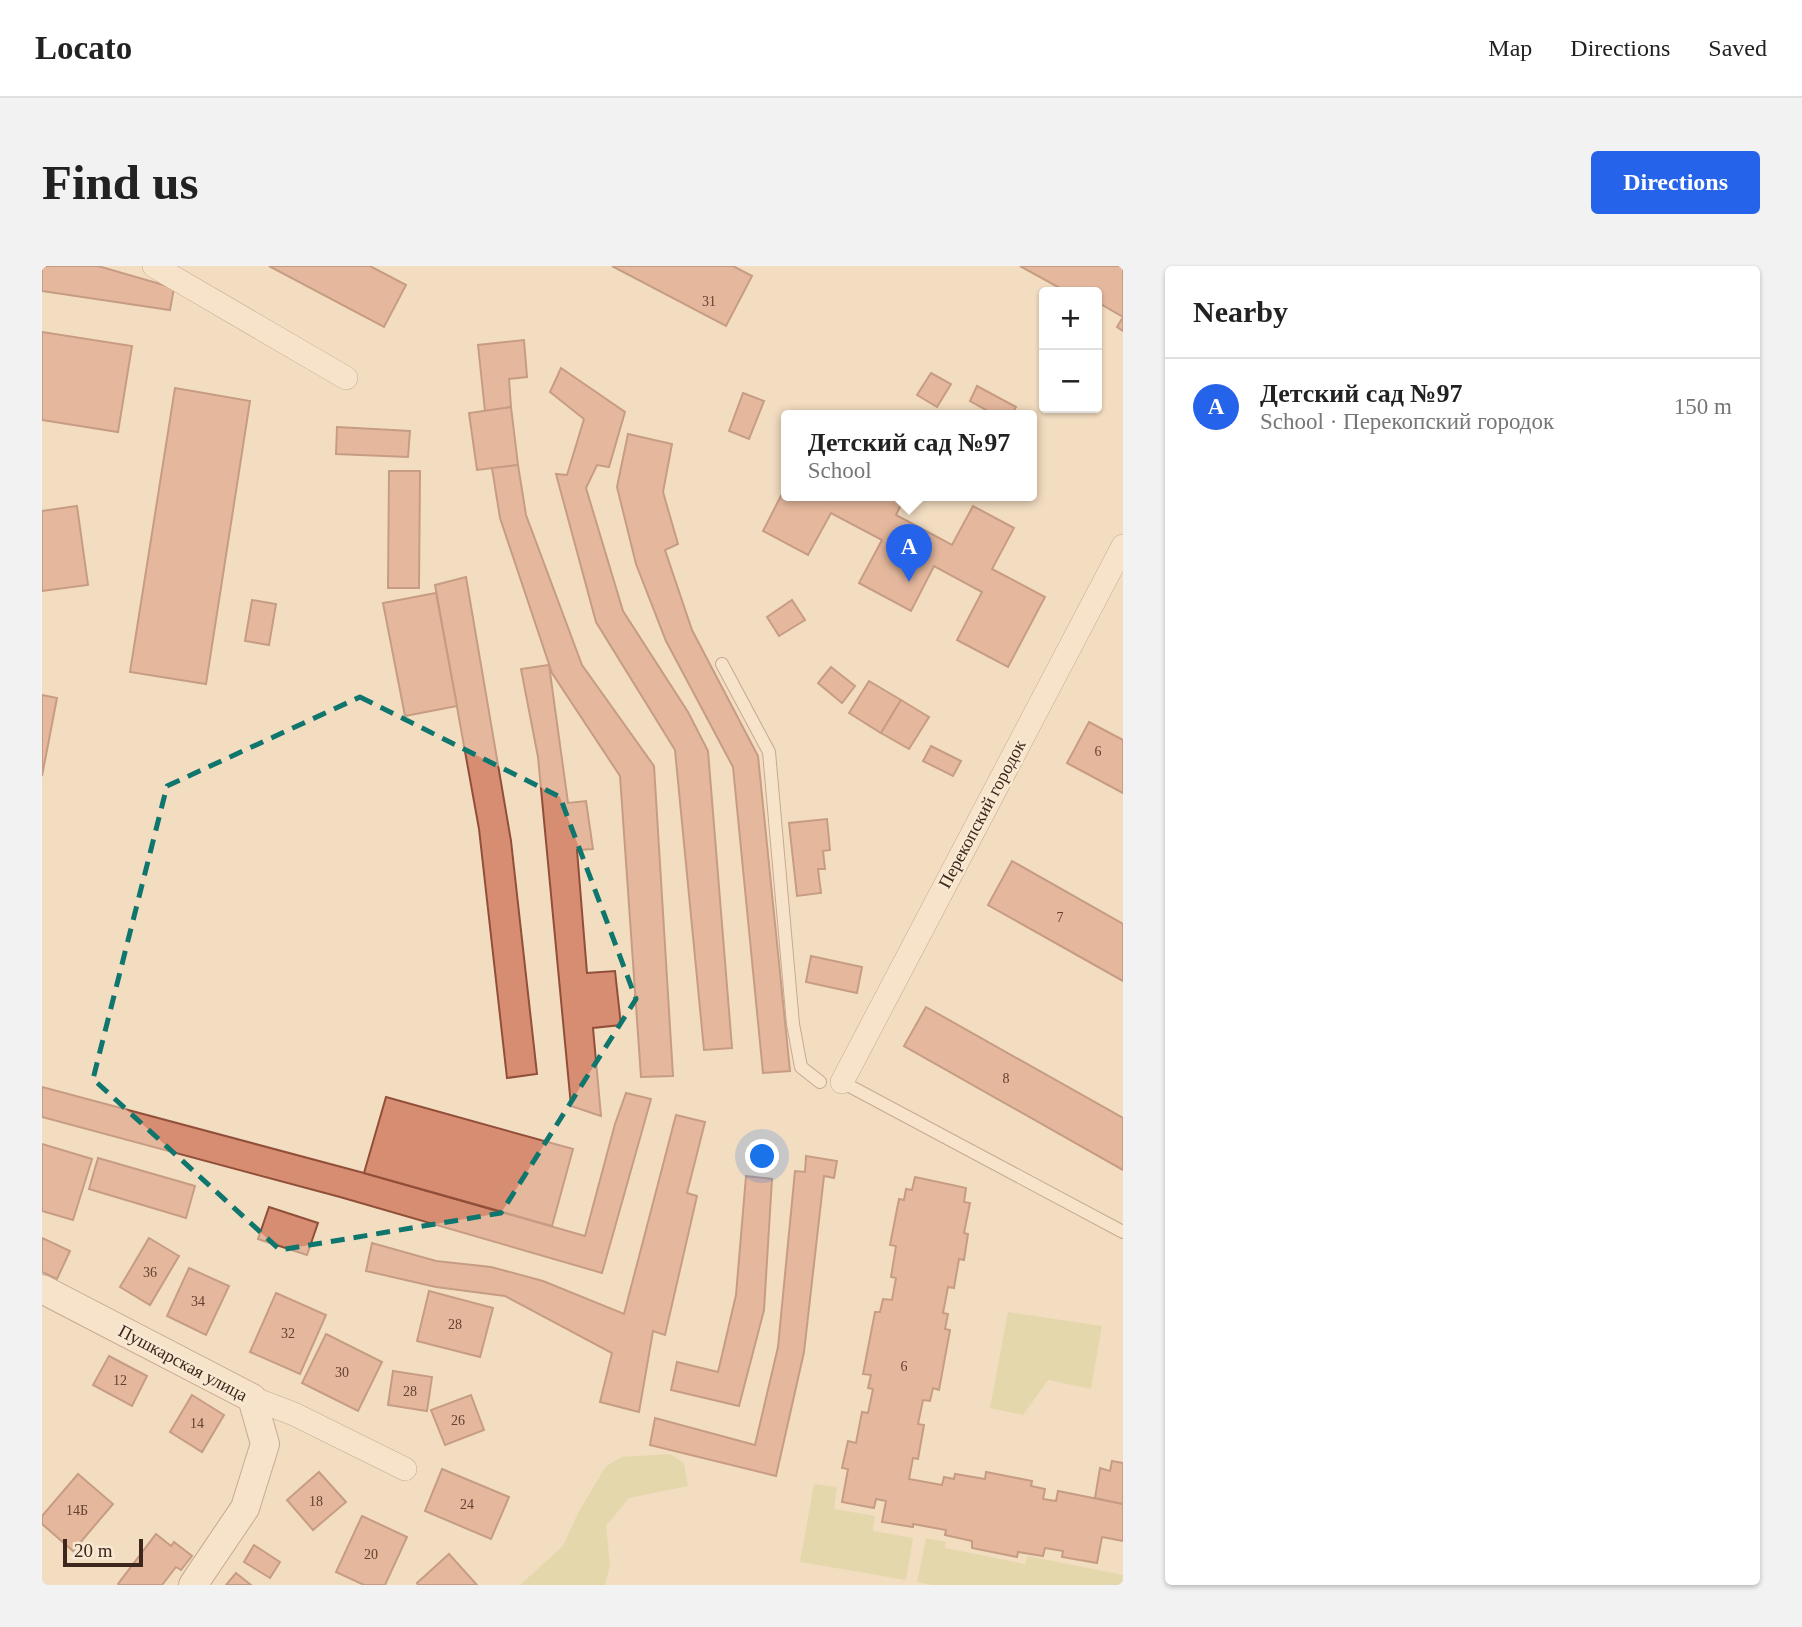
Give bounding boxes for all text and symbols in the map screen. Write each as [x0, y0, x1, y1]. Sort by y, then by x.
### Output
text: Locato [35, 30, 132, 66]
text: Map [1488, 35, 1532, 61]
text: Directions [1570, 35, 1670, 61]
text: Saved [1708, 35, 1767, 61]
button: Directions [1591, 151, 1760, 214]
text: Find us [42, 155, 199, 210]
map controls [1039, 287, 1102, 413]
button: + [1039, 287, 1102, 350]
house number: 31 [702, 294, 716, 309]
text: Nearby [1193, 295, 1288, 328]
button: − [1039, 350, 1102, 413]
text: Детский сад №97 [1260, 379, 1462, 408]
text: A [1208, 394, 1224, 419]
text: 150 m [1674, 394, 1732, 419]
text: School · Перекопский городок [1260, 409, 1554, 434]
popup [781, 410, 1037, 501]
text: Детский сад №97 [808, 428, 1010, 457]
text: School [808, 458, 872, 483]
pin: A [886, 524, 932, 582]
street label: Перекопский городок [934, 736, 1030, 892]
house number: 6 [1095, 744, 1102, 759]
house number: 7 [1057, 910, 1064, 925]
house number: 8 [1003, 1071, 1010, 1086]
your location [745, 1139, 779, 1173]
house number: 36 [143, 1265, 157, 1280]
house number: 34 [191, 1294, 205, 1309]
house number: 28 [448, 1317, 462, 1332]
street label: Пушкарская улица [115, 1321, 251, 1405]
house number: 32 [281, 1326, 295, 1341]
house number: 6 [901, 1359, 908, 1374]
house number: 30 [335, 1365, 349, 1380]
house number: 12 [113, 1373, 127, 1388]
house number: 28 [403, 1384, 417, 1399]
house number: 26 [451, 1413, 465, 1428]
house number: 14 [190, 1416, 204, 1431]
house number: 18 [309, 1494, 323, 1509]
house number: 24 [460, 1497, 474, 1512]
house number: 14Б [66, 1503, 88, 1518]
scale bar [63, 1536, 144, 1568]
text: 20 m [74, 1540, 113, 1561]
house number: 20 [364, 1547, 378, 1562]

